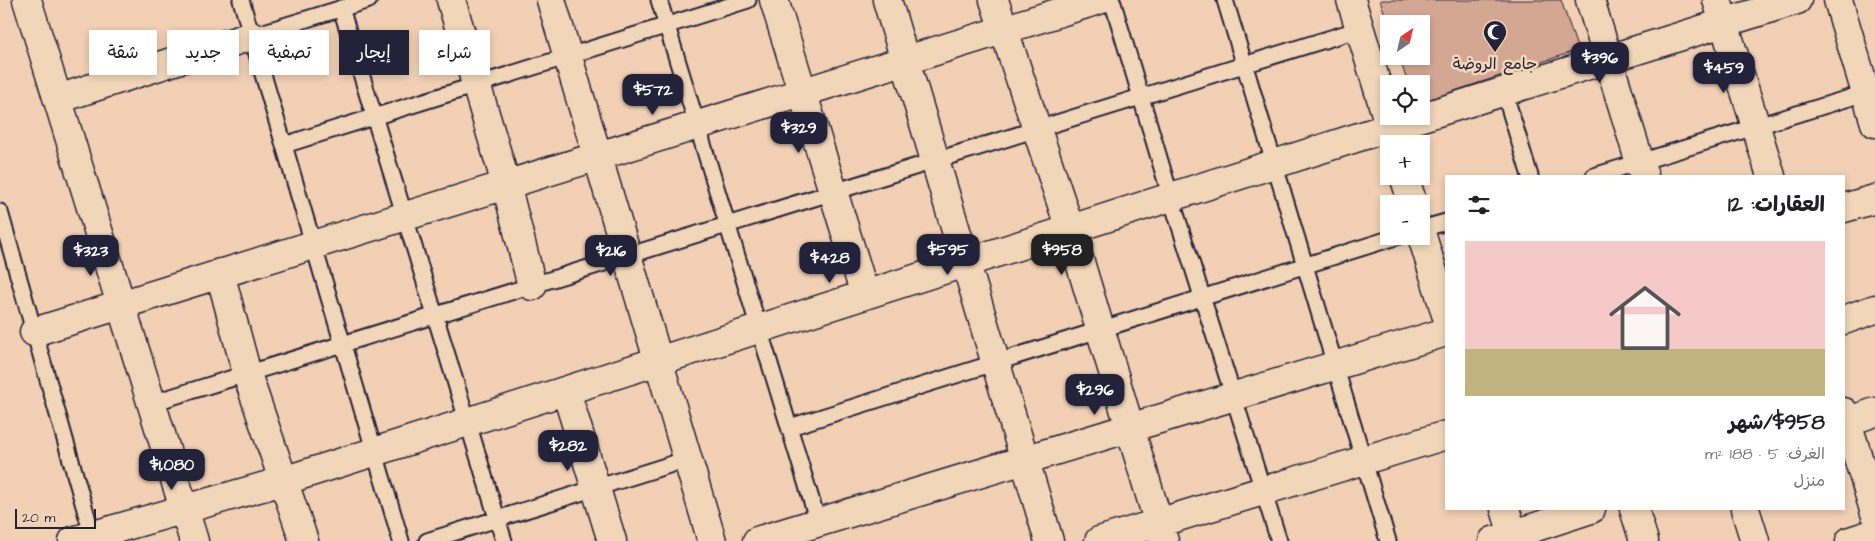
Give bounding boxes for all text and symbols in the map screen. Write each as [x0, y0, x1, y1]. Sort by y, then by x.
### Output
north arrow [1380, 15, 1430, 65]
map controls [1380, 15, 1430, 245]
mosque icon: جامع الروضة [1482, 19, 1508, 53]
chip: شقة [89, 30, 157, 75]
chip: جديد [167, 30, 239, 75]
chip: تصفية [249, 30, 329, 75]
chip: إيجار [339, 30, 409, 75]
chip: شراء [419, 30, 490, 75]
pin: $396 [1570, 42, 1630, 84]
text: $396 [1582, 47, 1618, 69]
pin: $459 [1694, 52, 1754, 94]
place label: جامع الروضة [1453, 53, 1537, 75]
text: $459 [1704, 57, 1744, 79]
pin: $572 [623, 74, 683, 116]
button: locate [1380, 75, 1430, 125]
text: $572 [633, 79, 673, 101]
pin: $329 [769, 112, 829, 154]
text: $329 [781, 117, 817, 139]
button: + [1380, 135, 1430, 185]
text: العقارات: 12 [1728, 190, 1825, 219]
icon: filters [1465, 191, 1493, 219]
button: − [1380, 195, 1430, 245]
pin: $323 [61, 234, 121, 277]
pin: $216 [581, 234, 641, 277]
pin: $595 [918, 234, 978, 276]
pin: $958 [1032, 234, 1092, 276]
text: $595 [928, 239, 968, 261]
text: $958 [1042, 239, 1082, 261]
text: $323 [74, 240, 108, 262]
text: $216 [596, 240, 626, 262]
pin: $428 [800, 242, 860, 284]
text: $428 [810, 247, 850, 269]
icon: home [1600, 273, 1690, 363]
pin: $296 [1065, 374, 1125, 416]
text: $296 [1076, 379, 1114, 401]
text: $958/شهر [1728, 408, 1825, 437]
pin: $282 [538, 430, 598, 472]
text: $282 [549, 435, 587, 457]
text: الغرف: 5 · 188 m² [1705, 443, 1825, 465]
pin: $1,080 [131, 448, 213, 491]
text: $1,080 [150, 454, 194, 476]
text: منزل [1793, 470, 1825, 492]
scale bar [15, 506, 96, 529]
text: 20 m [22, 508, 55, 528]

